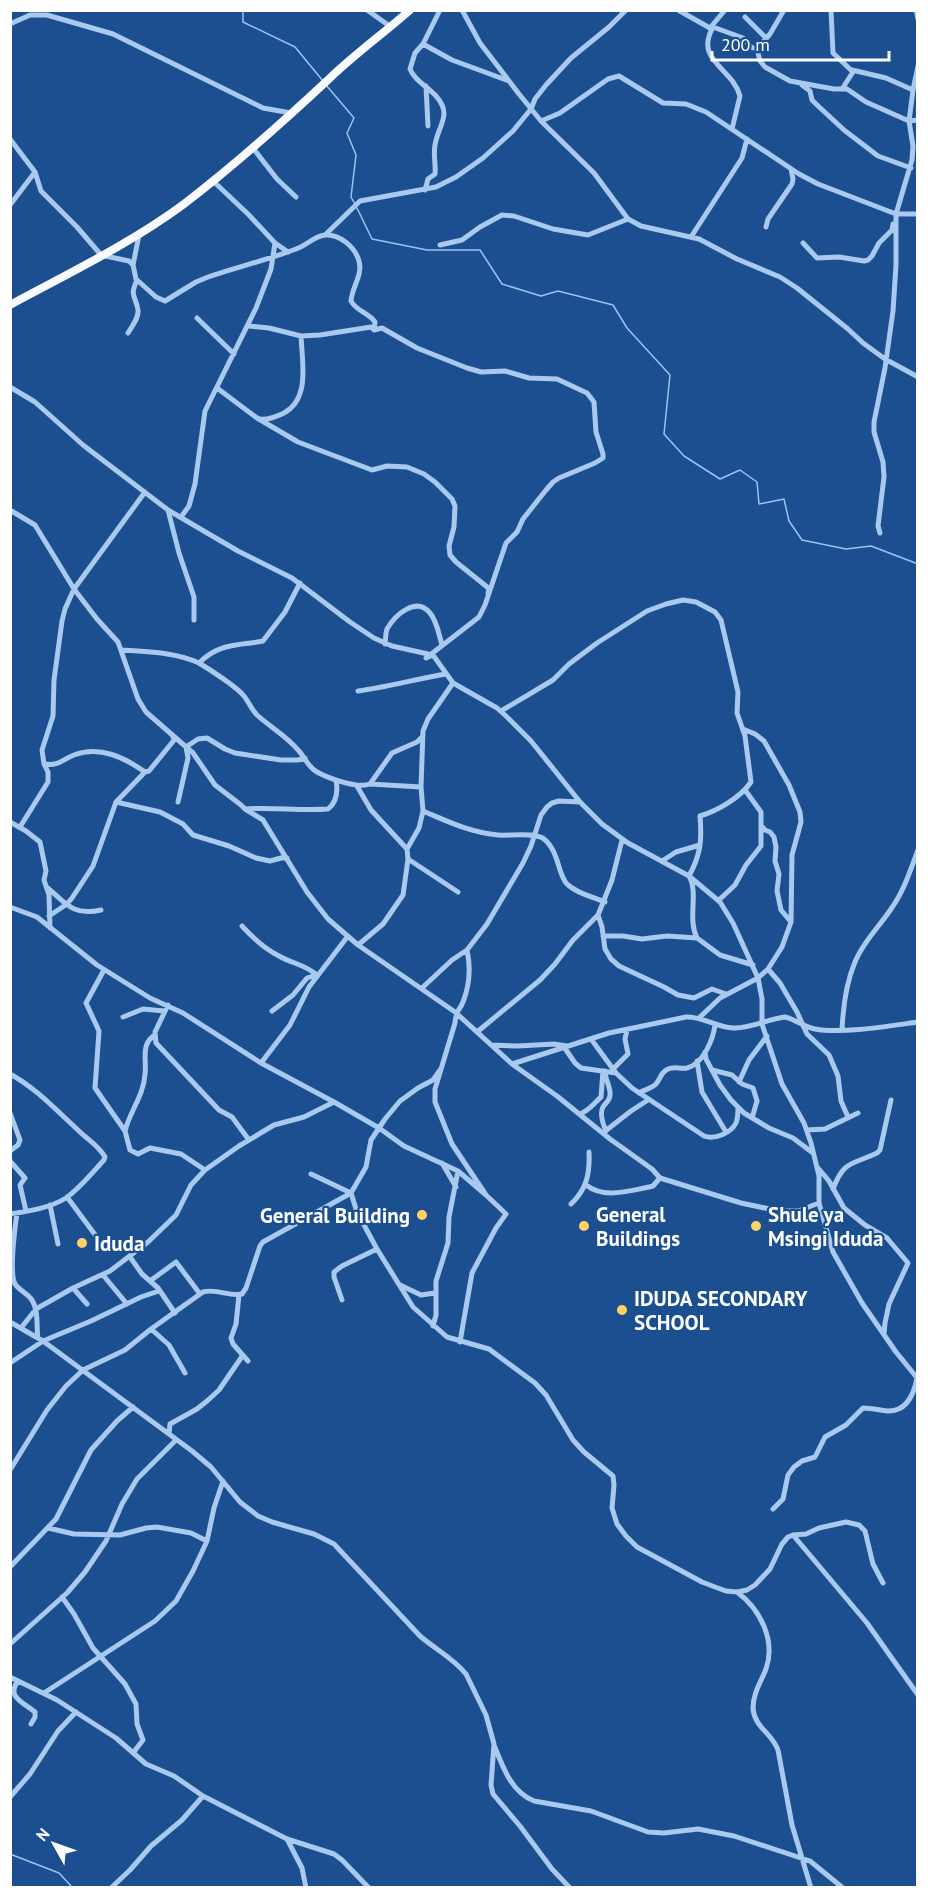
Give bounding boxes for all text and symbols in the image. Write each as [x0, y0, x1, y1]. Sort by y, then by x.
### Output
scale bar [712, 24, 889, 62]
text: 200 m [721, 33, 770, 56]
place label: General Buildings [596, 1201, 680, 1252]
place label: Shule ya Msingi Iduda [768, 1201, 883, 1252]
place label: General Building [260, 1202, 410, 1229]
marker: General Building [415, 1208, 429, 1222]
marker: General Buildings [577, 1219, 591, 1233]
marker: Shule ya Msingi Iduda [749, 1219, 763, 1233]
place label: Iduda [94, 1230, 144, 1257]
marker: Iduda [75, 1236, 89, 1250]
place label: IDUDA SECONDARY SCHOOL [634, 1285, 808, 1336]
marker: IDUDA SECONDARY SCHOOL [615, 1303, 629, 1317]
north arrow [24, 1814, 84, 1874]
text: N [31, 1824, 54, 1845]

